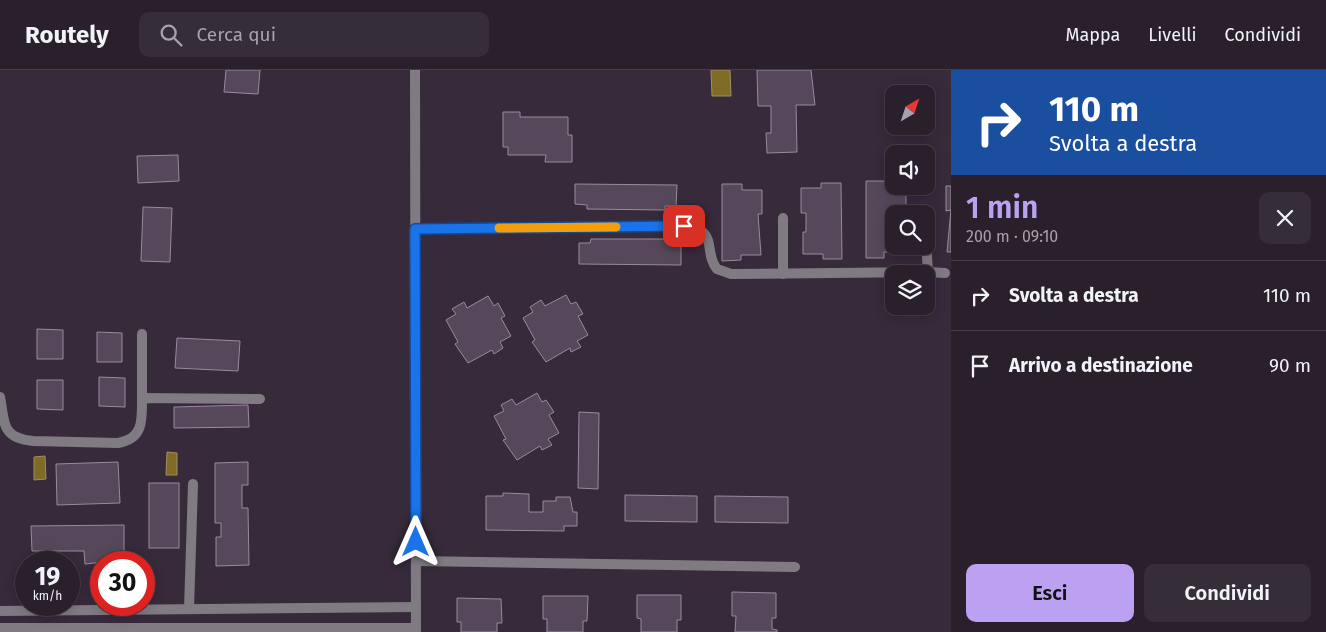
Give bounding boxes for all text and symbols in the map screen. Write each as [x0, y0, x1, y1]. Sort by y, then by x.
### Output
search box [139, 12, 489, 57]
text: Routely [25, 21, 109, 49]
icon: search [157, 21, 185, 49]
text: Cerca qui [197, 23, 276, 46]
text: Mappa [1066, 24, 1120, 46]
text: Livelli [1148, 24, 1197, 46]
text: Condividi [1225, 24, 1301, 46]
north arrow [885, 85, 935, 135]
map controls [885, 85, 935, 315]
text: 110 m [1049, 88, 1139, 130]
icon: right [966, 90, 1031, 155]
text: Svolta a destra [1049, 130, 1197, 157]
button: sound [885, 145, 935, 195]
text: 1 min [966, 190, 1038, 226]
button: close [1259, 192, 1311, 244]
pin [663, 205, 705, 247]
button: search [885, 205, 935, 255]
icon: arrive [670, 212, 698, 240]
text: 200 m · 09:10 [966, 227, 1058, 246]
button: layers [885, 265, 935, 315]
icon: right [966, 282, 994, 310]
text: Svolta a destra [1009, 284, 1139, 307]
text: 110 m [1263, 284, 1311, 307]
icon: arrive [966, 352, 994, 380]
text: Arrivo a destinazione [1009, 354, 1193, 377]
text: 90 m [1269, 354, 1311, 377]
position arrow [389, 515, 441, 567]
speed limit sign: 30 [90, 551, 155, 616]
text: 19 [35, 562, 60, 592]
button: Esci [966, 564, 1134, 622]
button: Condividi [1144, 564, 1311, 622]
text: km/h [33, 589, 62, 603]

